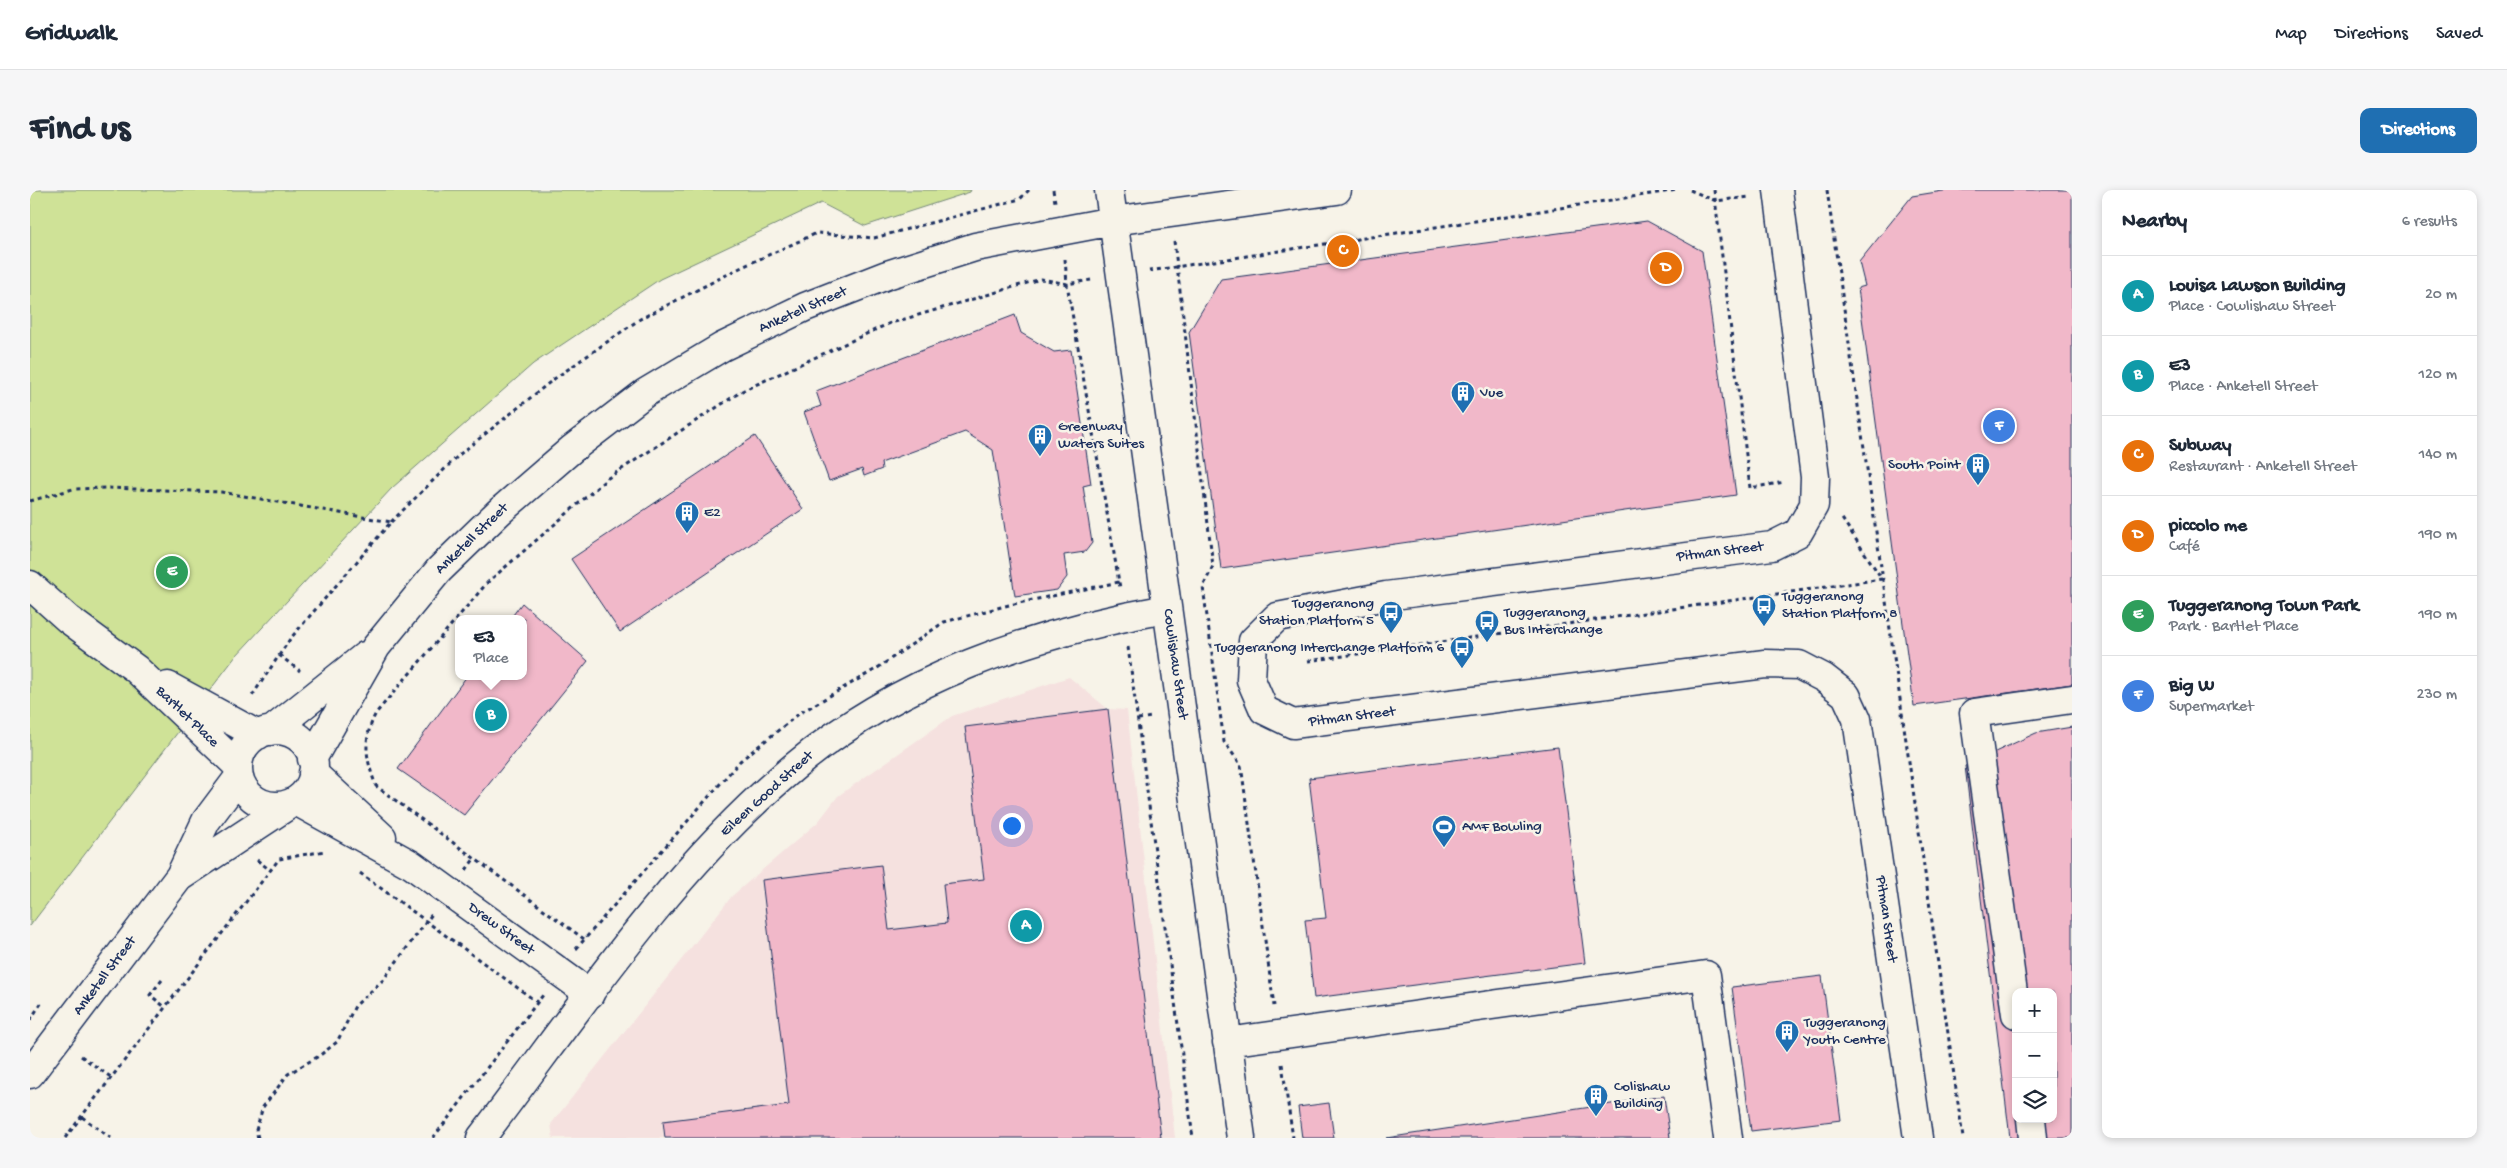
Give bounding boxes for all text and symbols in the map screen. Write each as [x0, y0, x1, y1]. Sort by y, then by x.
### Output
text: Gridwalk [25, 20, 116, 49]
text: Map [2275, 24, 2307, 45]
text: Directions [2335, 24, 2408, 45]
text: Saved [2436, 24, 2482, 45]
button: Directions [2360, 108, 2477, 153]
text: Find us [30, 110, 130, 151]
text: Nearby [2122, 210, 2187, 235]
text: 6 results [2402, 213, 2457, 232]
pin: C [1327, 232, 1359, 270]
pin: D [1650, 249, 1682, 287]
text: Louisa Lawson Building [2169, 275, 2346, 298]
street label: Anketell Street [756, 282, 851, 337]
text: A [2133, 286, 2143, 305]
text: 20 m [2425, 286, 2457, 305]
text: Place · Cowlishaw Street [2169, 298, 2335, 317]
text: E3 [2169, 355, 2191, 378]
text: B [2134, 366, 2142, 385]
text: 120 m [2418, 366, 2457, 385]
text: Place · Anketell Street [2169, 378, 2317, 397]
building icon: Vue [1450, 380, 1476, 414]
place label: Vue [1479, 384, 1503, 402]
pin: F [1983, 407, 2015, 445]
place label: Greenway Waters Suites [1058, 418, 1144, 453]
building icon: Greenway Waters Suites [1027, 423, 1053, 457]
text: Subway [2169, 435, 2231, 458]
text: C [2134, 446, 2142, 465]
text: 140 m [2419, 446, 2457, 465]
building icon: South Point [1965, 452, 1991, 486]
place label: South Point [1888, 456, 1962, 474]
text: Restaurant · Anketell Street [2169, 458, 2356, 477]
street label: Anketell Street [432, 498, 514, 578]
building icon: E2 [674, 500, 700, 534]
place label: E2 [704, 504, 721, 522]
text: piccolo me [2169, 515, 2247, 538]
text: D [2133, 526, 2143, 545]
text: 190 m [2418, 526, 2457, 545]
street label: Pitman Street [1675, 538, 1766, 566]
text: Café [2169, 538, 2200, 557]
pin: E [156, 553, 188, 591]
place label: Tuggeranong Station Platform 8 [1781, 588, 1897, 623]
bus stop icon: Tuggeranong Station Platform 8 [1751, 593, 1777, 627]
place label: Tuggeranong Station Platform 5 [1259, 595, 1374, 630]
text: Tuggeranong Town Park [2169, 595, 2359, 618]
bus stop icon: Tuggeranong Station Platform 5 [1378, 600, 1404, 634]
place label: Tuggeranong Bus Interchange [1503, 604, 1603, 639]
text: E [2133, 606, 2143, 625]
text: 190 m [2418, 606, 2457, 625]
street label: Cowlishaw Street [1158, 608, 1192, 722]
bus stop icon: Tuggeranong Bus Interchange [1474, 609, 1500, 643]
popup [455, 615, 527, 680]
text: Park · Bartlet Place [2169, 618, 2298, 637]
text: E3 [474, 627, 495, 650]
bus stop icon: Tuggeranong Interchange Platform 6 [1449, 635, 1475, 669]
place label: Tuggeranong Interchange Platform 6 [1214, 639, 1444, 657]
text: Place [474, 650, 508, 669]
text: Big W [2169, 675, 2214, 698]
street label: Bartlet Place [151, 682, 223, 752]
text: F [2134, 686, 2142, 705]
text: 230 m [2417, 686, 2457, 705]
pin: B [475, 696, 507, 734]
text: Supermarket [2169, 698, 2254, 717]
street label: Pitman Street [1307, 703, 1398, 731]
street label: Eileen Good Street [717, 746, 819, 841]
your location [999, 813, 1025, 839]
sports icon: AMF Bowling [1431, 814, 1457, 848]
place label: AMF Bowling [1462, 818, 1542, 836]
street label: Pitman Street [1871, 874, 1901, 965]
street label: Drew Street [463, 898, 539, 960]
pin: A [1010, 907, 1042, 945]
street label: Anketell Street [69, 931, 142, 1019]
map controls [2012, 988, 2057, 1123]
button: + [2012, 988, 2057, 1033]
place label: Tuggeranong Youth Centre [1802, 1014, 1886, 1049]
building icon: Tuggeranong Youth Centre [1774, 1019, 1800, 1053]
button: − [2012, 1033, 2057, 1078]
place label: Colishaw Building [1613, 1078, 1670, 1113]
button: layers [2012, 1078, 2057, 1123]
building icon: Colishaw Building [1583, 1083, 1609, 1117]

